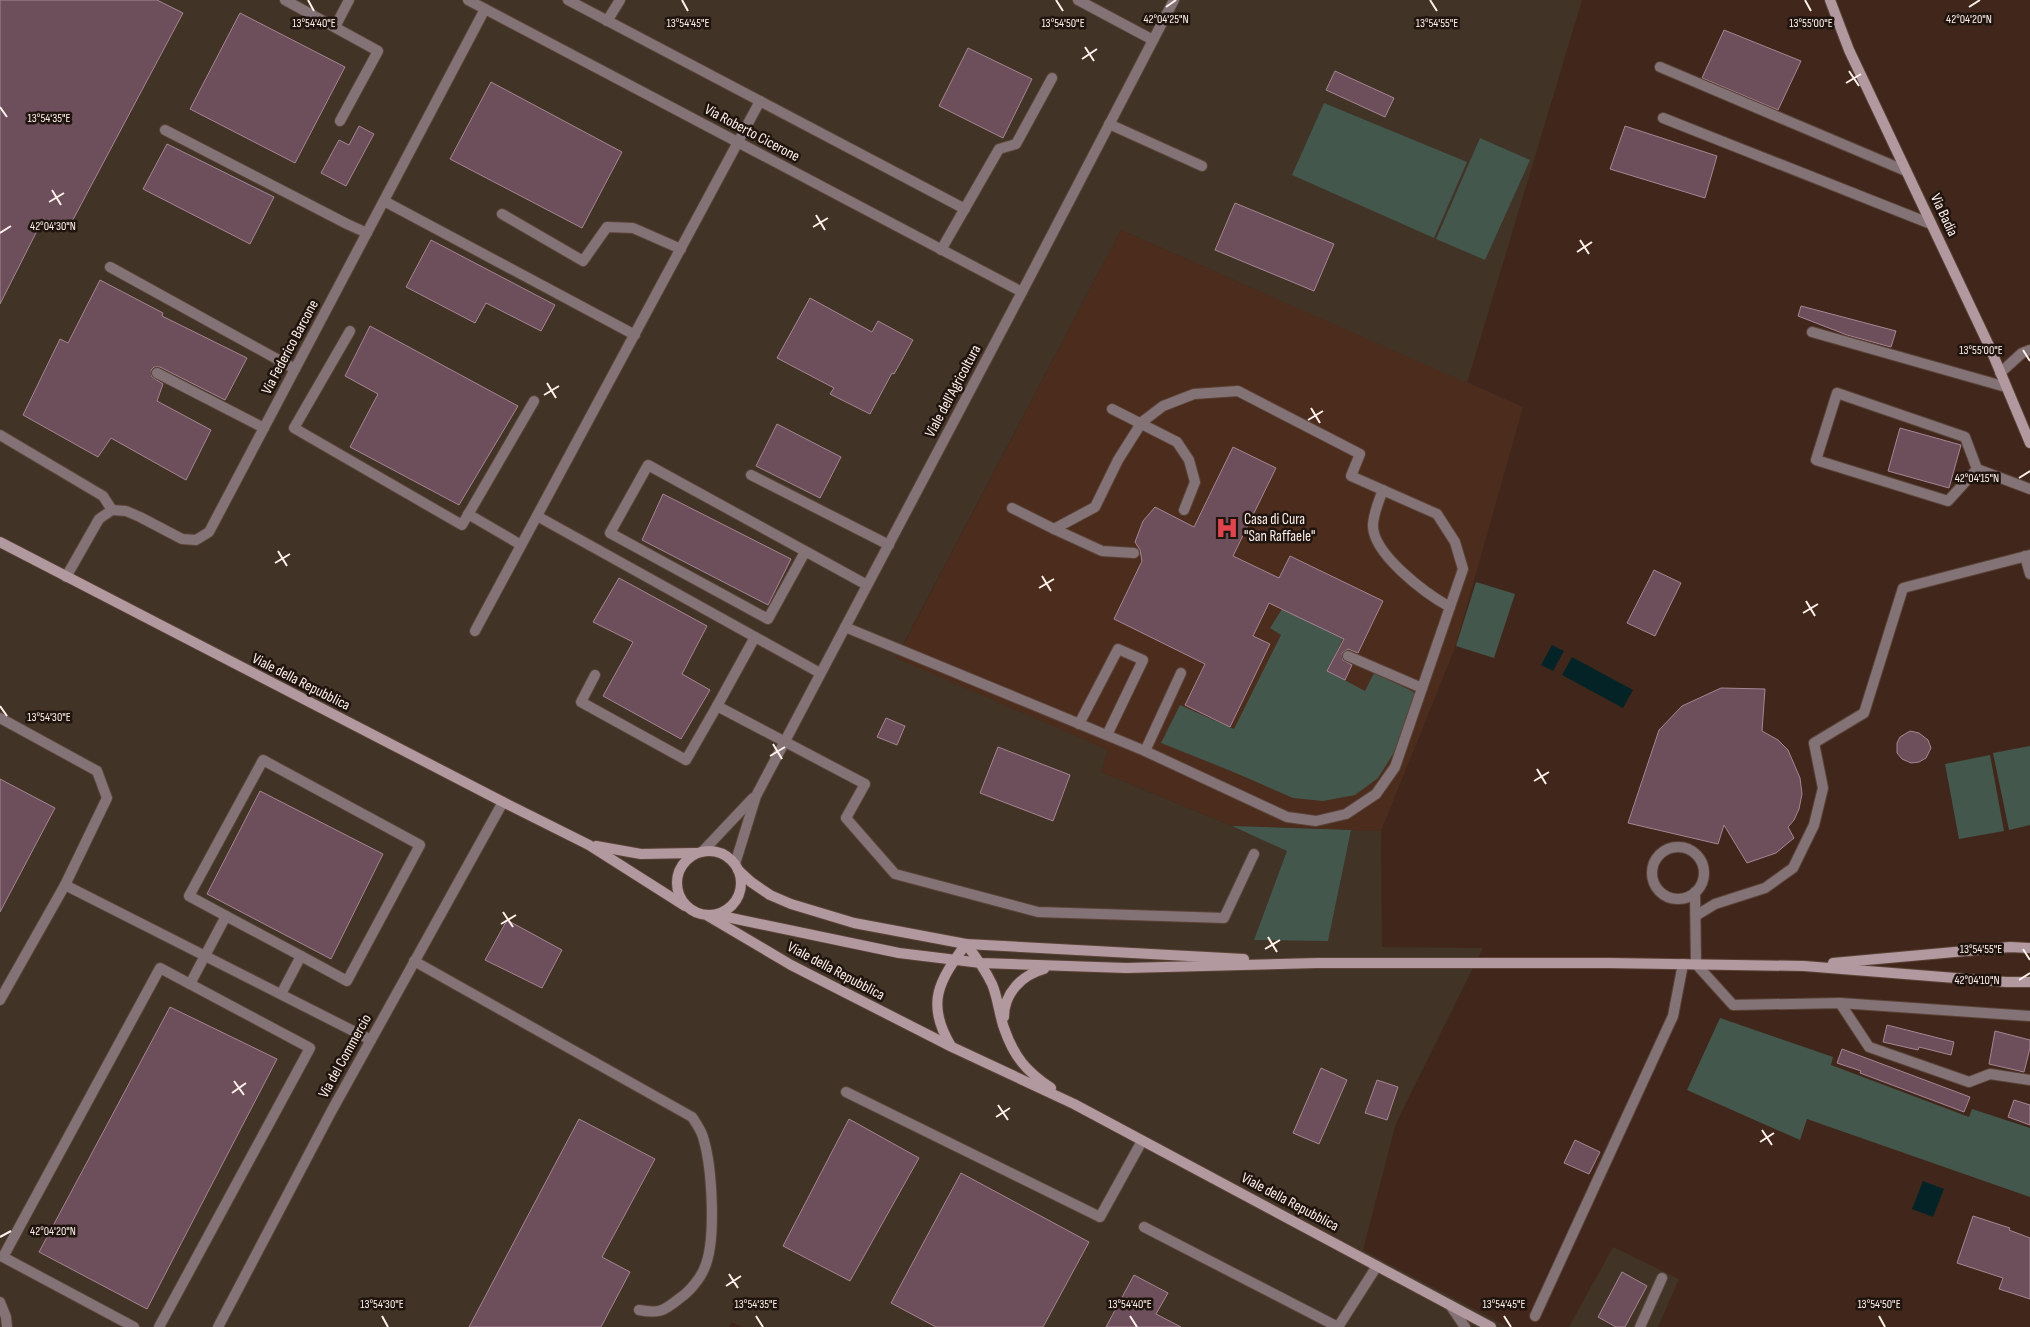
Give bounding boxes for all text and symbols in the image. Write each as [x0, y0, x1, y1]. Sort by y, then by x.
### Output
text: 42°04'25"N [1143, 12, 1189, 27]
text: 42°04'20"N [1946, 12, 1992, 27]
text: 13°54'40"E [292, 16, 336, 31]
text: 13°54'45"E [667, 16, 709, 31]
text: 13°54'50"E [1041, 16, 1085, 31]
text: 13°54'55"E [1416, 16, 1458, 31]
text: 13°55'00"E [1789, 16, 1833, 31]
street label: Via Roberto Cicerone [701, 100, 803, 166]
text: 13°54'35"E [28, 111, 70, 126]
street label: Via Badia [1926, 191, 1962, 240]
text: 42°04'30"N [30, 219, 76, 234]
street label: Via Federico Barcone [257, 296, 323, 398]
street label: Viale dell'Agricoltura [921, 341, 985, 441]
text: 13°55'00"E [1959, 343, 2003, 358]
text: 42°04'15"N [1955, 471, 1999, 486]
place label: Casa di Cura "San Raffaele" [1244, 510, 1315, 546]
hospital icon: Casa di Cura "San Raffaele" [1214, 515, 1240, 541]
street label: Viale della Repubblica [249, 649, 354, 715]
text: 13°54'30"E [27, 710, 71, 725]
street label: Viale della Repubblica [784, 937, 888, 1005]
text: 13°54'55"E [1960, 942, 2002, 957]
text: 42°04'10"N [1954, 973, 2000, 988]
street label: Via del Commercio [314, 1011, 376, 1101]
street label: Viale della Repubblica [1238, 1168, 1342, 1236]
text: 42°04'20"N [30, 1224, 76, 1239]
text: 13°54'30"E [360, 1297, 404, 1312]
text: 13°54'35"E [735, 1297, 777, 1312]
text: 13°54'40"E [1108, 1297, 1152, 1312]
text: 13°54'45"E [1483, 1297, 1525, 1312]
text: 13°54'50"E [1857, 1297, 1901, 1312]

